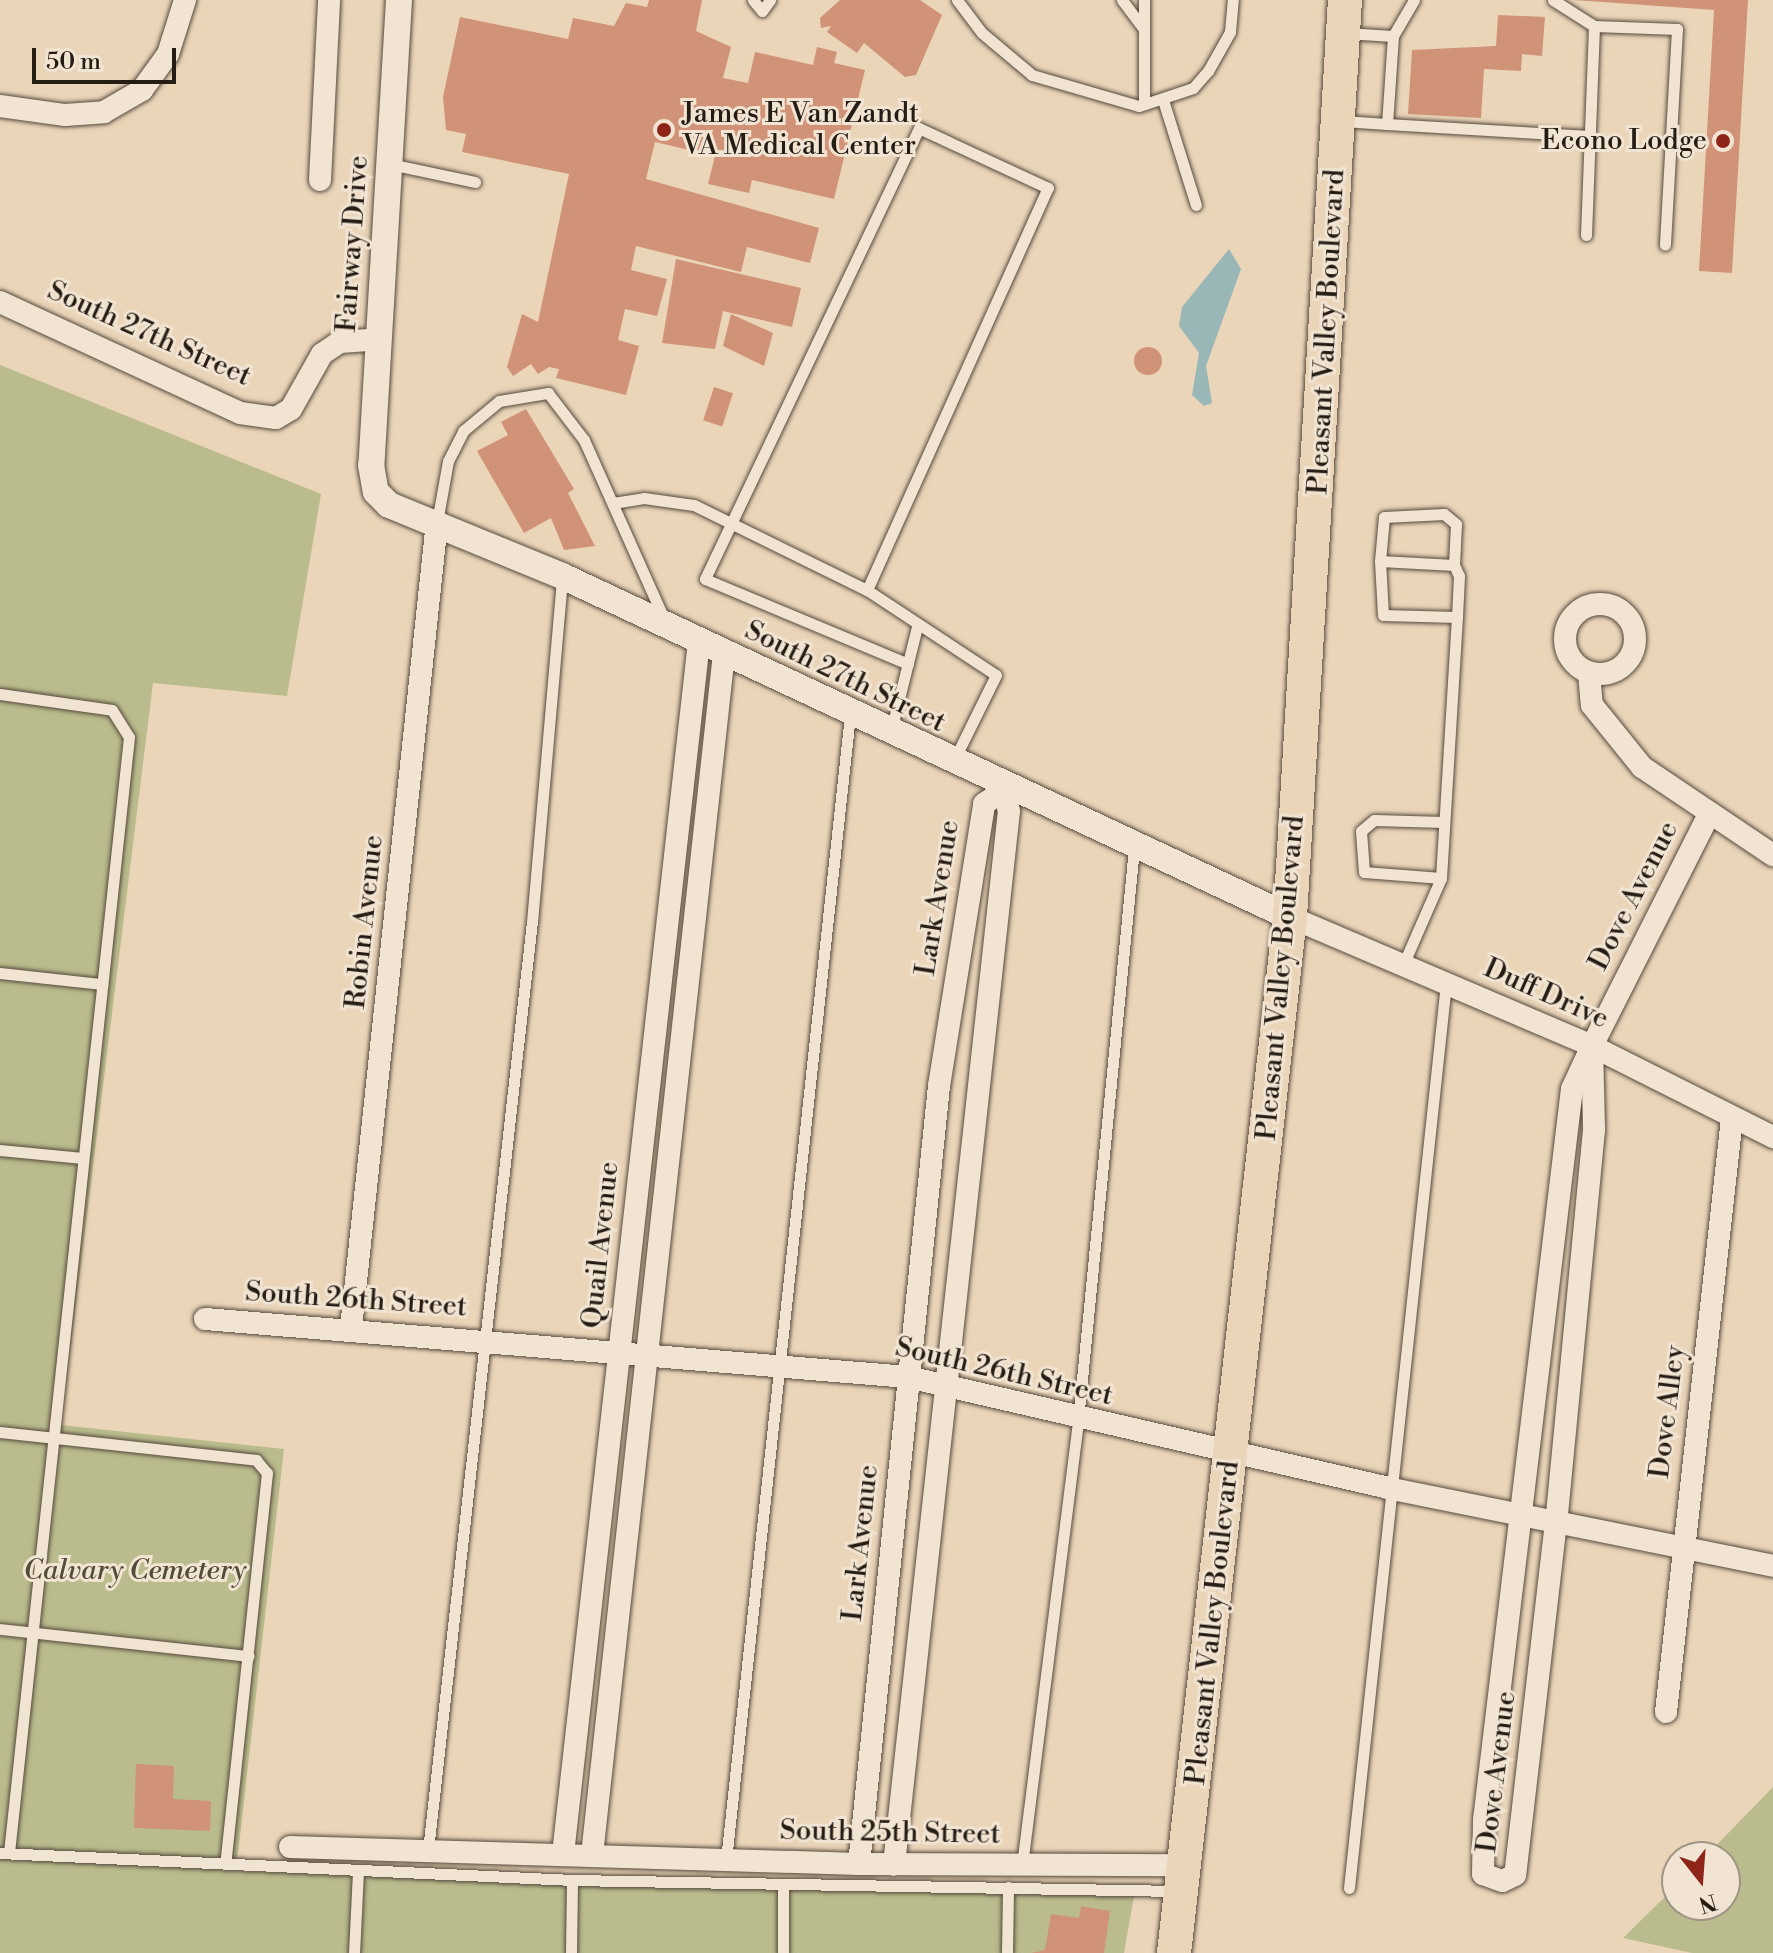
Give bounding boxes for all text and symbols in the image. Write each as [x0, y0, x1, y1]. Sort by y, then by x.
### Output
scale bar [36, 32, 180, 82]
text: 50 m [46, 47, 101, 77]
place label: James E Van Zandt VA Medical Center [682, 97, 919, 163]
marker: James E Van Zandt VA Medical Center [653, 119, 675, 141]
place label: Econo Lodge [1541, 124, 1707, 158]
marker: Econo Lodge [1714, 132, 1732, 150]
street label: Fairway Drive [330, 154, 376, 334]
street label: Pleasant Valley Boulevard [1302, 168, 1352, 496]
street label: South 27th Street [42, 274, 256, 394]
street label: South 27th Street [739, 614, 951, 740]
street label: Pleasant Valley Boulevard [1250, 814, 1312, 1142]
street label: Dove Avenue [1582, 816, 1686, 976]
street label: Lark Avenue [909, 818, 967, 978]
street label: Robin Avenue [339, 833, 391, 1011]
street label: Duff Drive [1478, 952, 1614, 1036]
street label: Quail Avenue [576, 1160, 626, 1330]
street label: South 26th Street [244, 1275, 468, 1325]
street label: South 26th Street [892, 1331, 1116, 1413]
street label: Dove Alley [1643, 1344, 1693, 1480]
street label: Pleasant Valley Boulevard [1179, 1459, 1247, 1787]
street label: Lark Avenue [836, 1463, 886, 1623]
park label: Calvary Cemetery [23, 1554, 247, 1588]
street label: Dove Avenue [1470, 1689, 1524, 1855]
street label: South 25th Street [779, 1814, 1001, 1852]
north arrow [1661, 1841, 1741, 1921]
text: N [1695, 1887, 1720, 1918]

